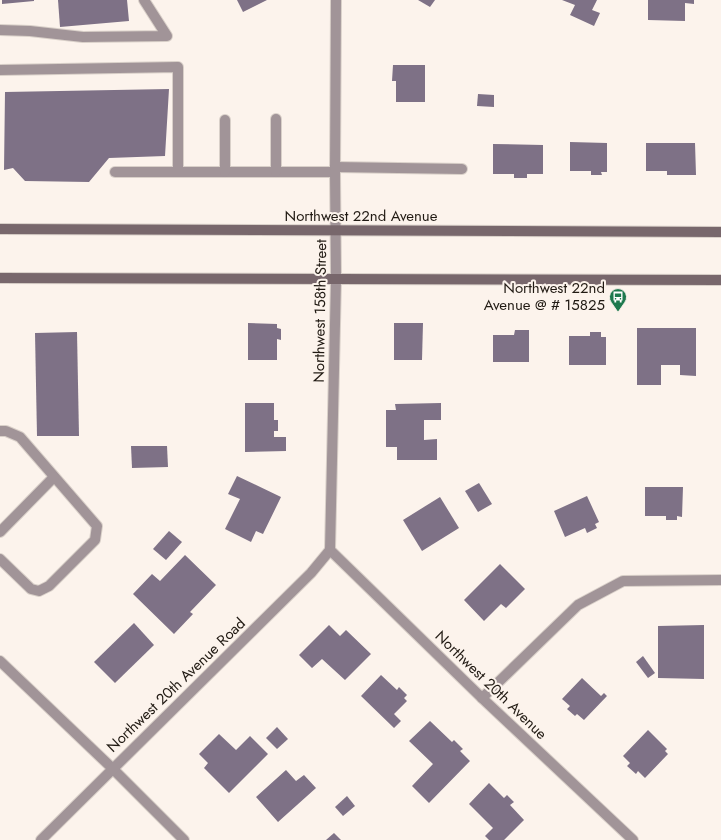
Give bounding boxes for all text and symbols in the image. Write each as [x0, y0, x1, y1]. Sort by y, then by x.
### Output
street label: Northwest 22nd Avenue [285, 205, 438, 227]
street label: Northwest 158th Street [308, 239, 332, 383]
place label: Northwest 22nd Avenue @ # 15825 [484, 277, 605, 316]
bus stop icon: Northwest 22nd Avenue @ # 15825 [608, 287, 628, 312]
street label: Northwest 20th Avenue Road [102, 613, 250, 757]
street label: Northwest 20th Avenue [430, 626, 552, 745]

